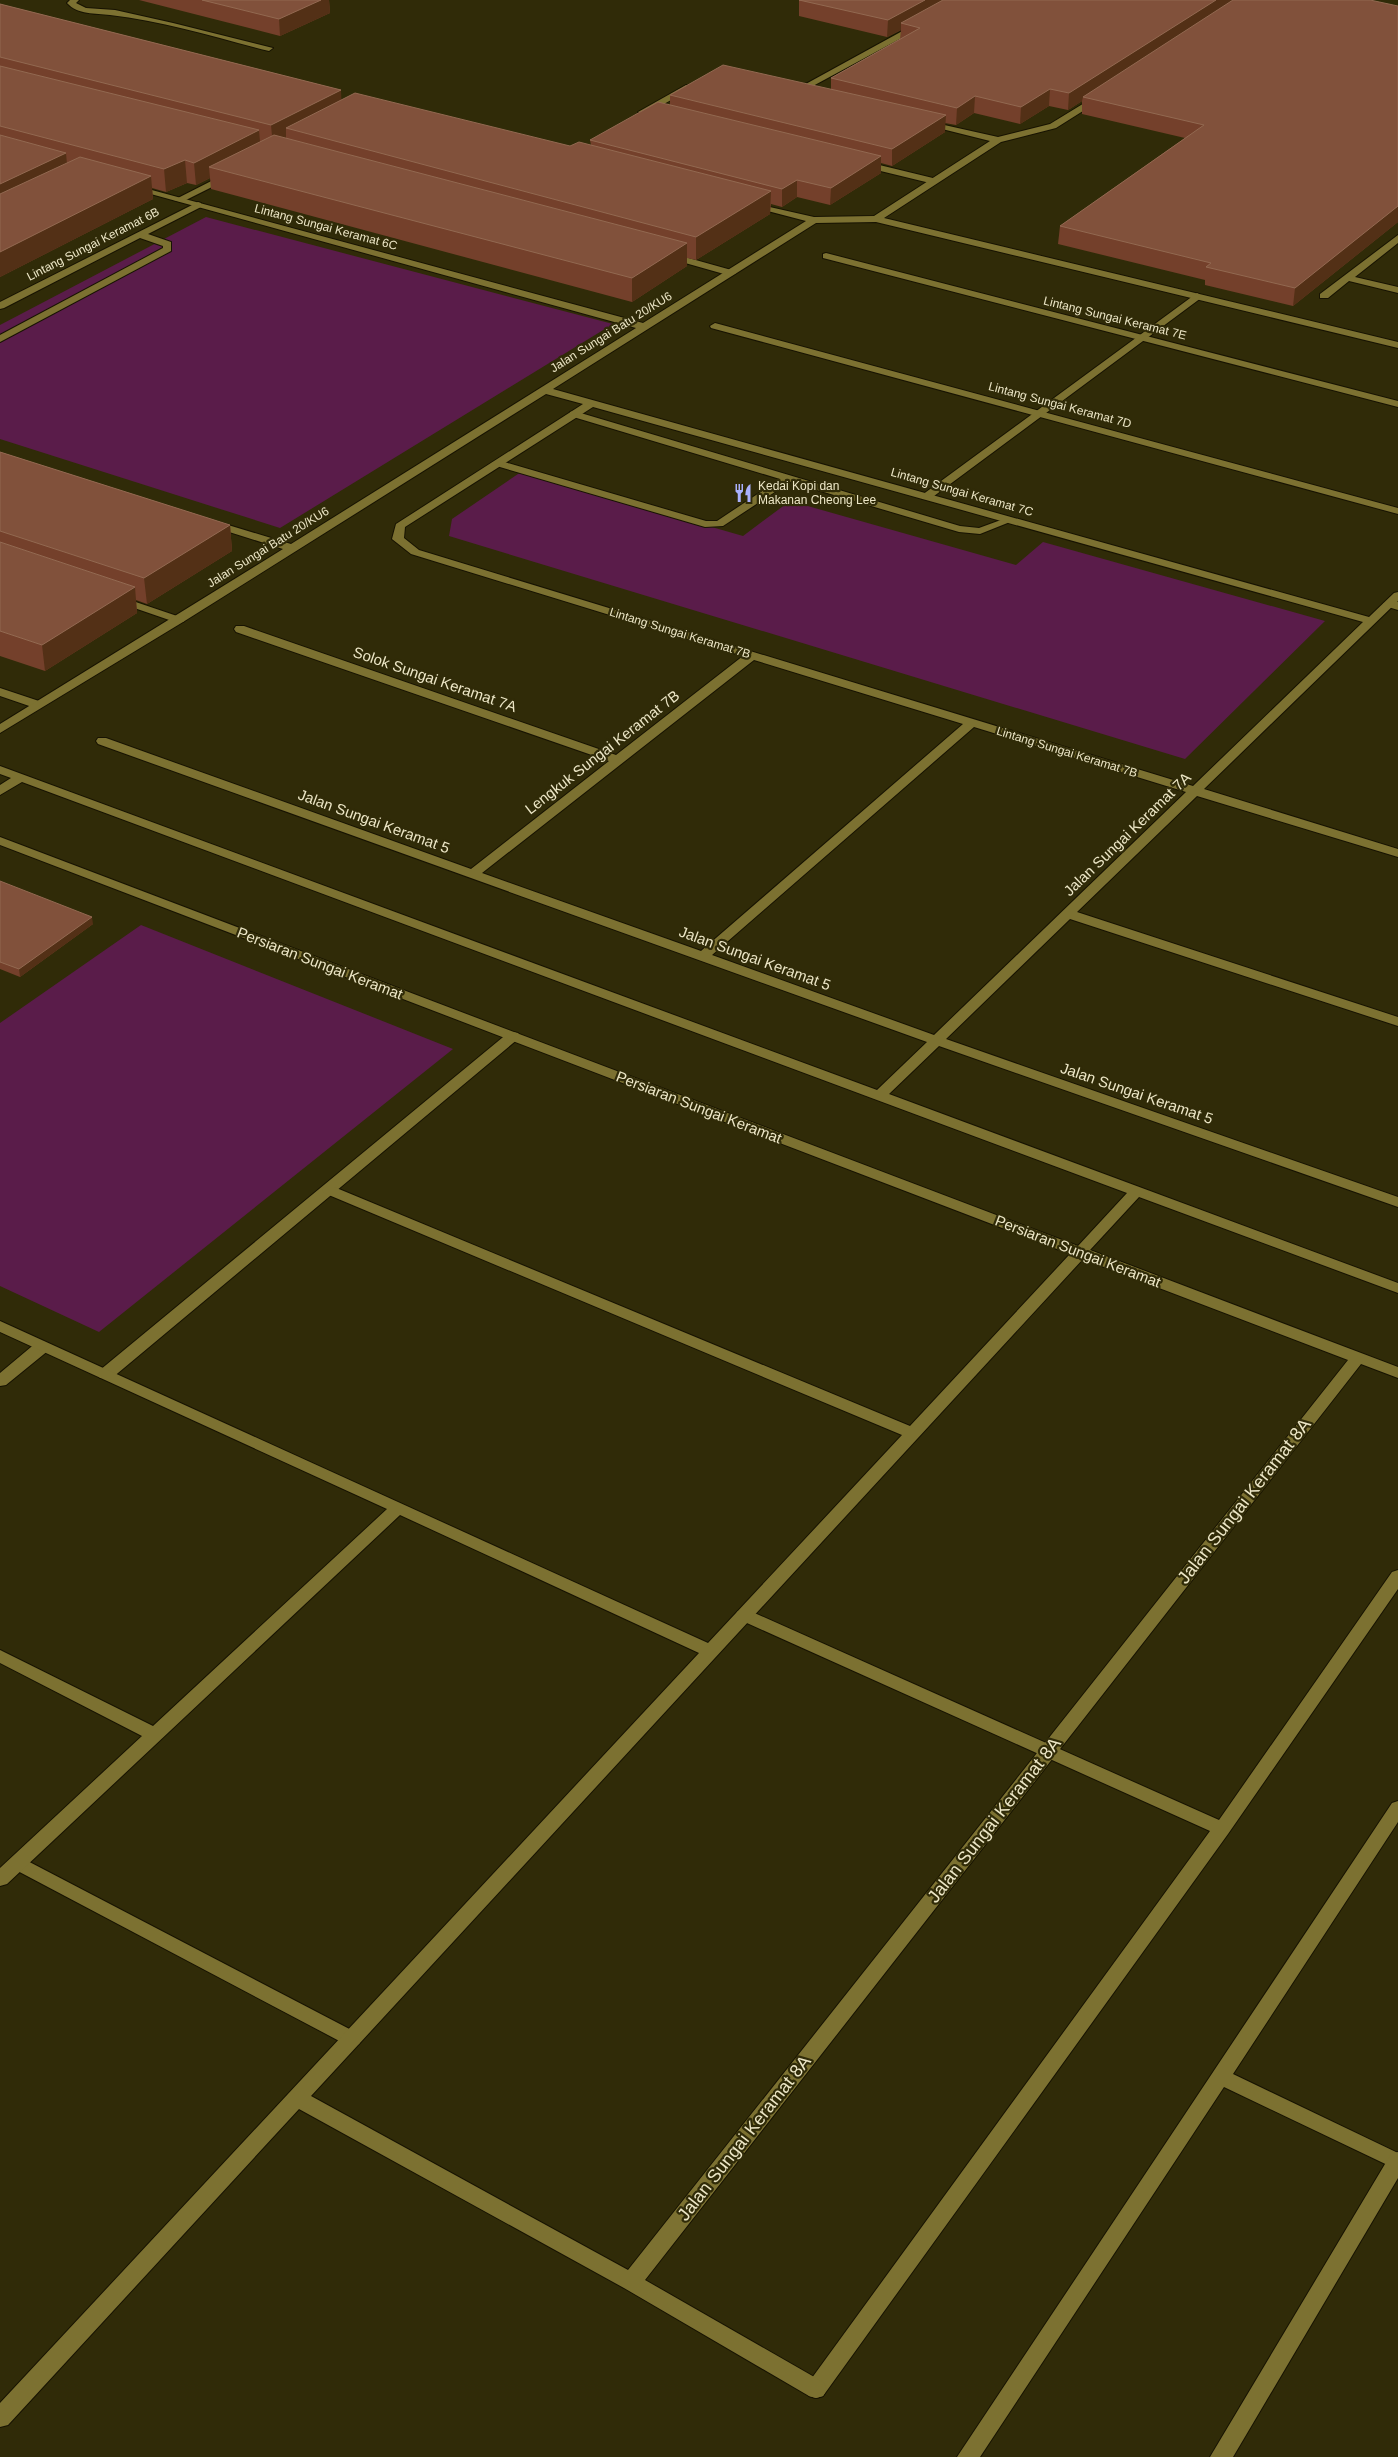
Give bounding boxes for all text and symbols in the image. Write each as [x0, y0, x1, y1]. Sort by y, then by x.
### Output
street label: Lintang Sungai Keramat 6C [253, 201, 399, 253]
street label: Lintang Sungai Keramat 6B [24, 204, 162, 284]
street label: Jalan Sungai Batu 20/KU6 [548, 289, 675, 375]
street label: Lintang Sungai Keramat 7E [1042, 293, 1188, 343]
street label: Lintang Sungai Keramat 7D [987, 379, 1133, 431]
street label: Lintang Sungai Keramat 7C [889, 465, 1035, 519]
place label: Kedai Kopi dan Makanan Cheong Lee [758, 479, 876, 507]
restaurant icon: Kedai Kopi dan Makanan Cheong Lee [732, 482, 754, 504]
street label: Jalan Sungai Batu 20/KU6 [205, 504, 332, 590]
street label: Lintang Sungai Keramat 7B [608, 605, 752, 661]
street label: Solok Sungai Keramat 7A [351, 643, 519, 715]
street label: Lengkuk Sungai Keramat 7B [522, 687, 682, 817]
street label: Lintang Sungai Keramat 7B [995, 724, 1139, 780]
street label: Jalan Sungai Keramat 7A [1060, 769, 1194, 899]
street label: Jalan Sungai Keramat 5 [296, 786, 452, 856]
street label: Jalan Sungai Keramat 5 [677, 923, 833, 993]
street label: Persiaran Sungai Keramat [235, 924, 406, 1003]
street label: Jalan Sungai Keramat 5 [1059, 1059, 1215, 1127]
street label: Persiaran Sungai Keramat [614, 1068, 785, 1147]
street label: Persiaran Sungai Keramat [993, 1212, 1164, 1291]
street label: Jalan Sungai Keramat 8A [1173, 1414, 1315, 1588]
street label: Jalan Sungai Keramat 8A [923, 1733, 1065, 1907]
street label: Jalan Sungai Keramat 8A [673, 2051, 815, 2225]

